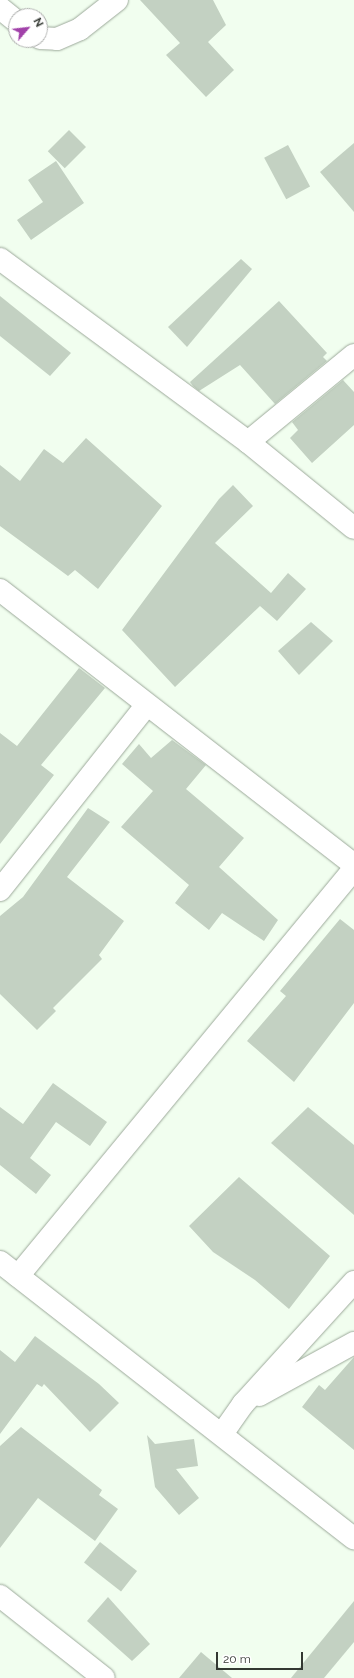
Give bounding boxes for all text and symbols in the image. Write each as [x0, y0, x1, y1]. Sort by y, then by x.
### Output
north arrow [8, 8, 48, 48]
text: N [30, 16, 46, 29]
scale bar [218, 1644, 305, 1670]
text: 20 m [223, 1652, 251, 1666]

